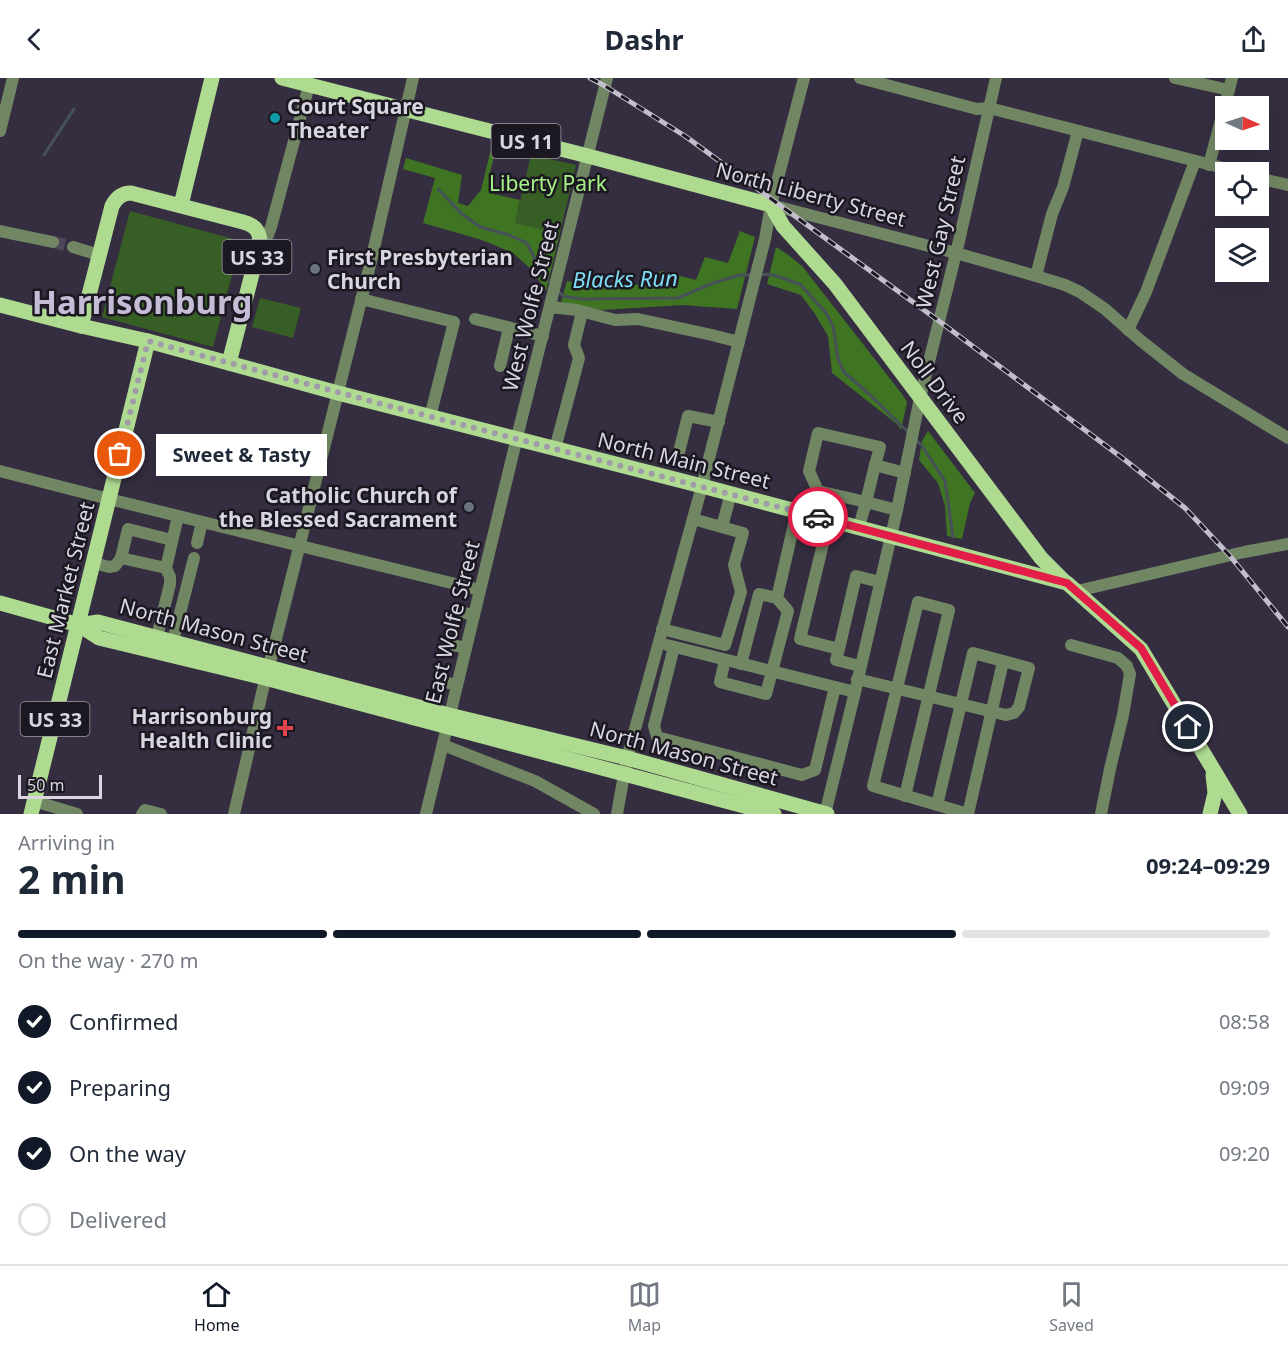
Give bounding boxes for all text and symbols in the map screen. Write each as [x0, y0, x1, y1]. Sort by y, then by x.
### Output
text: Dashr [604, 21, 684, 58]
icon: back [18, 23, 51, 56]
icon: share [1237, 23, 1270, 56]
place label: Court Square Theater [287, 92, 424, 144]
north arrow [1215, 96, 1269, 150]
map controls [1215, 96, 1269, 282]
marker: Court Square Theater [268, 111, 282, 125]
road number: US 11 [492, 124, 560, 158]
street label: West Gay Street [909, 152, 971, 311]
street label: North Liberty Street [713, 155, 909, 233]
button: locate [1215, 162, 1269, 216]
park label: Liberty Park [489, 169, 608, 197]
street label: West Wolfe Street [495, 218, 565, 394]
button: layers [1215, 228, 1269, 282]
road number: US 33 [222, 240, 292, 274]
place label: First Presbyterian Church [327, 243, 513, 295]
marker: First Presbyterian Church [308, 262, 322, 276]
water label: Blacks Run [572, 262, 678, 294]
district label: Harrisonburg [32, 279, 252, 324]
street label: Noll Drive [895, 335, 975, 429]
street label: North Main Street [595, 425, 773, 495]
pin [94, 428, 145, 479]
callout: Sweet & Tasty [156, 433, 327, 475]
icon: bag [103, 437, 136, 470]
text: Sweet & Tasty [172, 441, 311, 468]
place label: Catholic Church of the Blessed Sacrament [219, 481, 459, 533]
courier [788, 487, 848, 547]
street label: East Market Street [30, 499, 101, 681]
marker: Catholic Church of the Blessed Sacrament [462, 500, 476, 514]
icon: car [802, 501, 835, 534]
street label: East Wolfe Street [418, 537, 486, 706]
street label: North Mason Street [117, 591, 312, 669]
pin [1162, 701, 1213, 752]
road number: US 33 [20, 702, 90, 736]
place label: Harrisonburg Health Clinic [132, 702, 272, 754]
icon: home [1171, 710, 1204, 743]
street label: North Mason Street [587, 714, 782, 792]
marker: Harrisonburg Health Clinic [276, 719, 294, 737]
scale bar [18, 772, 102, 800]
text: 50 m [27, 774, 64, 796]
text: Arriving in [18, 829, 115, 856]
text: 09:24–09:29 [1146, 850, 1270, 880]
text: 2 min [18, 852, 125, 905]
text: On the way · 270 m [18, 947, 198, 974]
icon: check [18, 1005, 51, 1038]
text: Confirmed [69, 1006, 179, 1036]
text: 08:58 [1219, 1008, 1270, 1035]
icon: check [18, 1071, 51, 1104]
text: Preparing [69, 1072, 171, 1102]
text: 09:09 [1219, 1074, 1270, 1101]
icon: check [18, 1137, 51, 1170]
text: On the way [69, 1138, 186, 1168]
text: 09:20 [1219, 1140, 1270, 1167]
text: Delivered [69, 1204, 167, 1234]
tab: Home [194, 1278, 240, 1336]
tab: Map [628, 1278, 661, 1336]
tab: Saved [1049, 1278, 1094, 1336]

